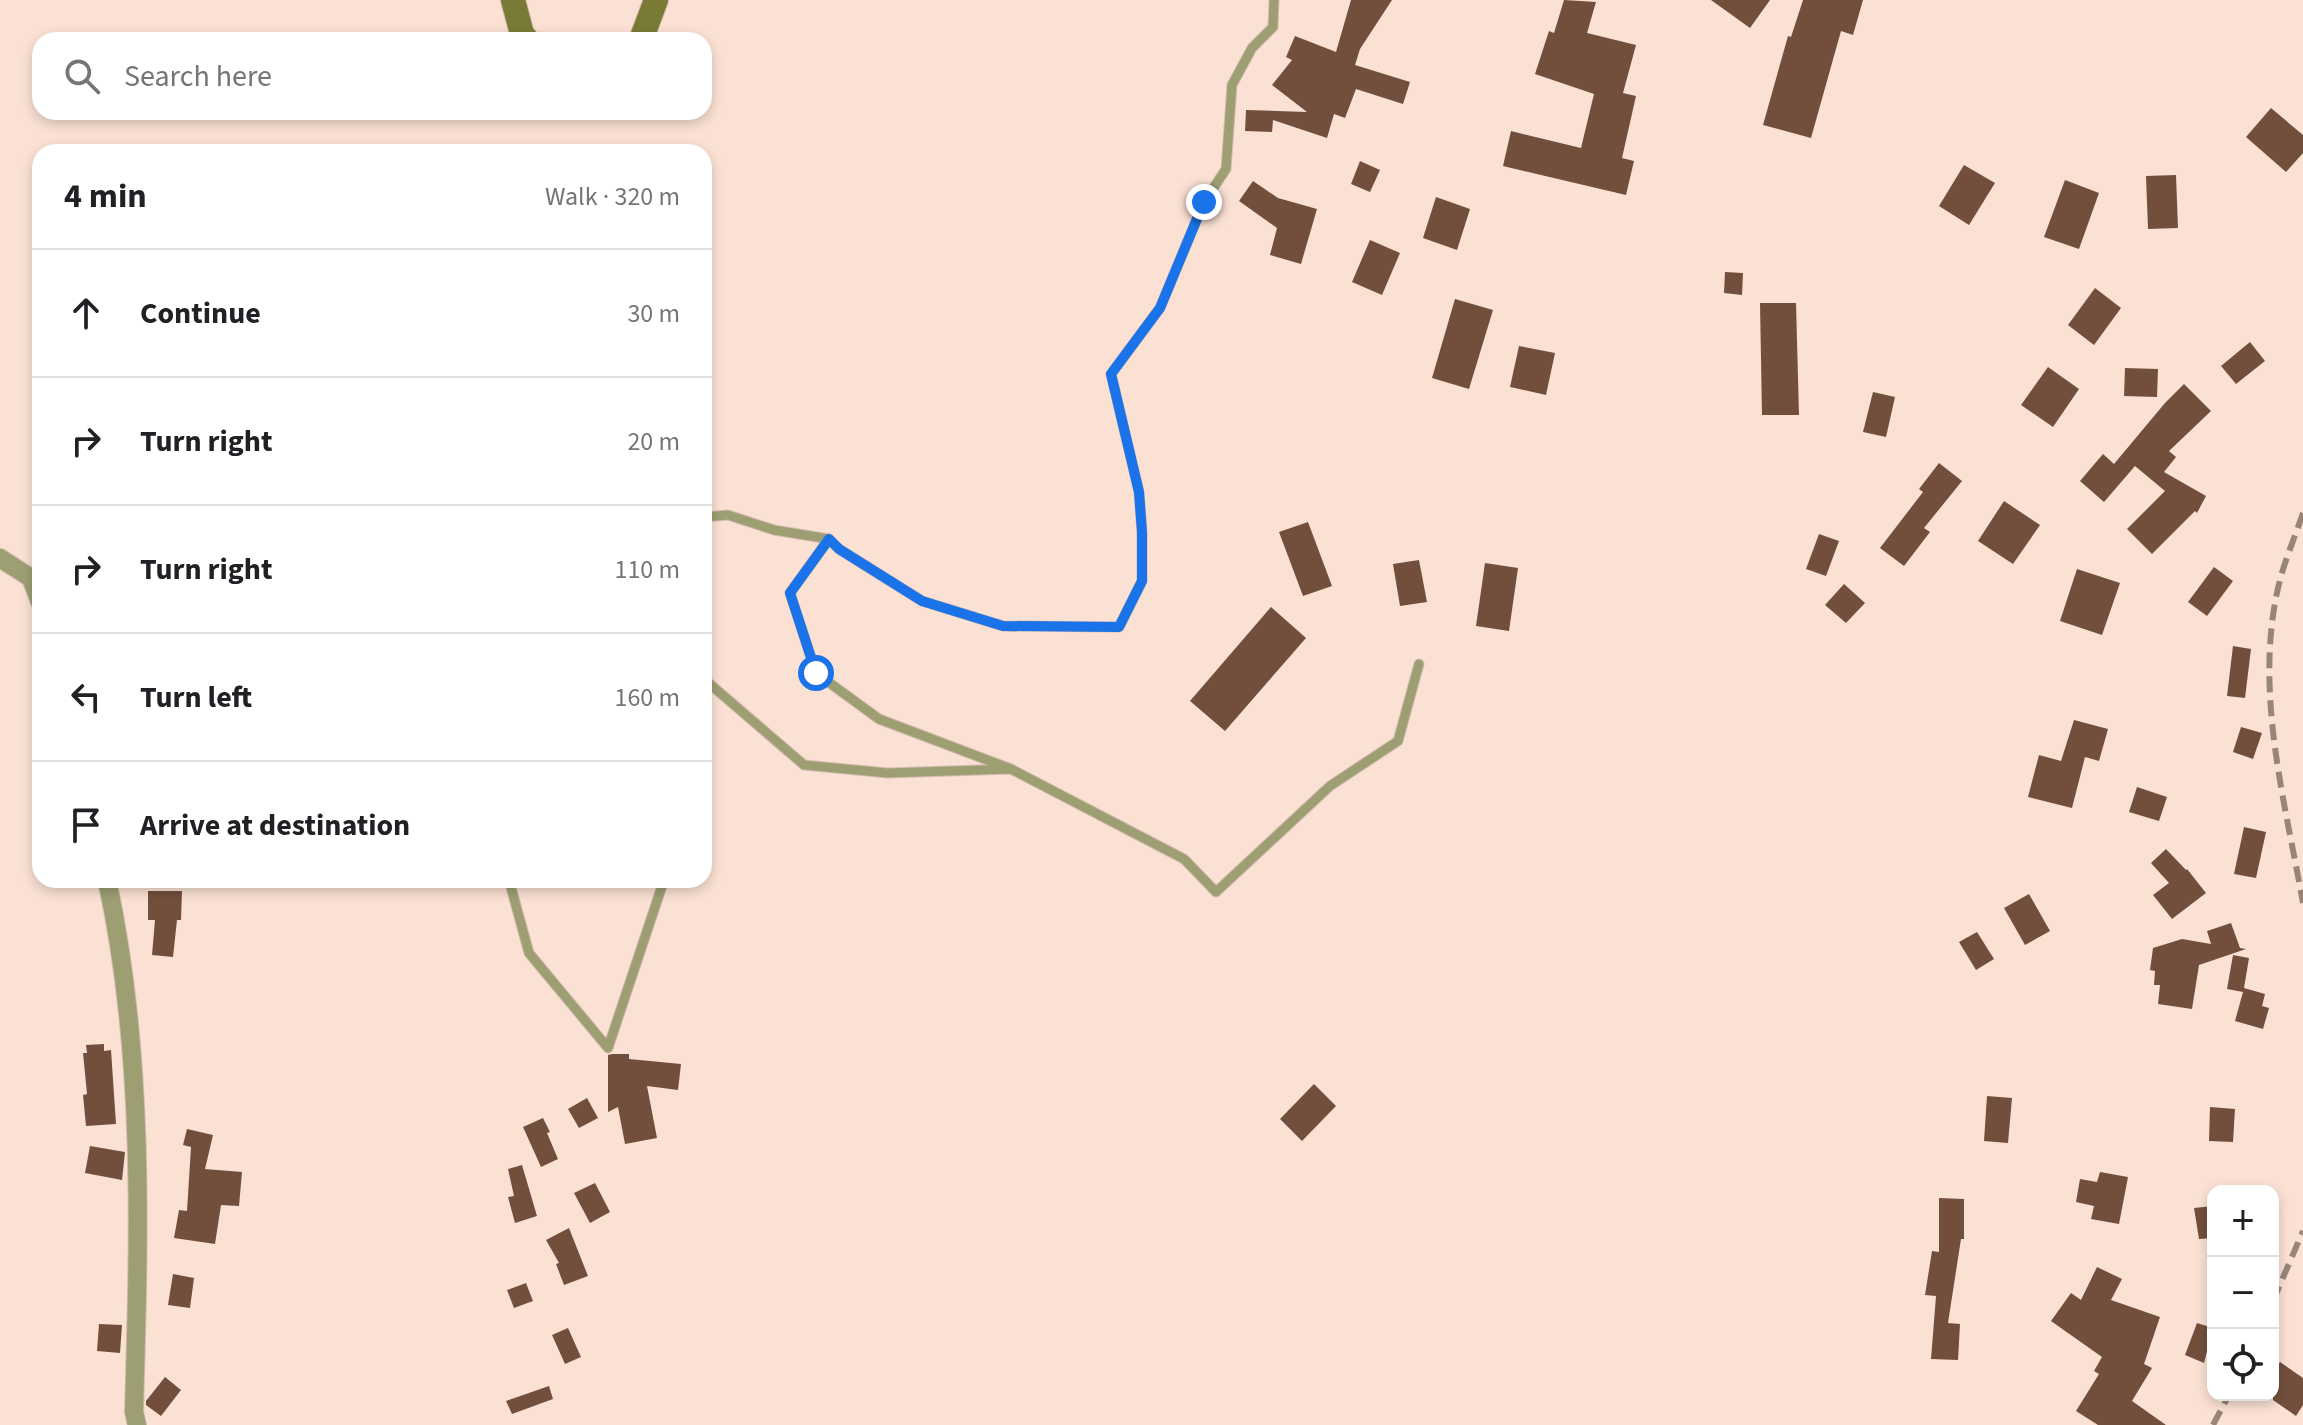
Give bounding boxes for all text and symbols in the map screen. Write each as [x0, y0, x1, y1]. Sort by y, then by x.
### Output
search box [32, 32, 712, 120]
icon: search [60, 54, 104, 98]
text: Search here [124, 55, 272, 98]
text: 4 min [64, 172, 147, 221]
text: Walk · 320 m [545, 178, 680, 215]
route end [1186, 184, 1222, 220]
icon: ahead [64, 291, 108, 335]
text: Continue [140, 292, 261, 335]
text: 30 m [627, 295, 680, 332]
icon: right [64, 419, 108, 463]
text: Turn right [140, 420, 272, 463]
text: 20 m [627, 423, 680, 460]
icon: right [64, 547, 108, 591]
text: Turn right [140, 548, 272, 591]
text: 110 m [614, 551, 680, 588]
route start [798, 655, 834, 691]
icon: left [64, 675, 108, 719]
text: Turn left [140, 676, 252, 719]
text: 160 m [614, 679, 680, 716]
icon: arrive [64, 803, 108, 847]
text: Arrive at destination [140, 804, 410, 847]
map controls [2207, 1185, 2279, 1401]
button: + [2207, 1185, 2279, 1257]
button: − [2207, 1257, 2279, 1329]
button: locate [2207, 1329, 2279, 1401]

